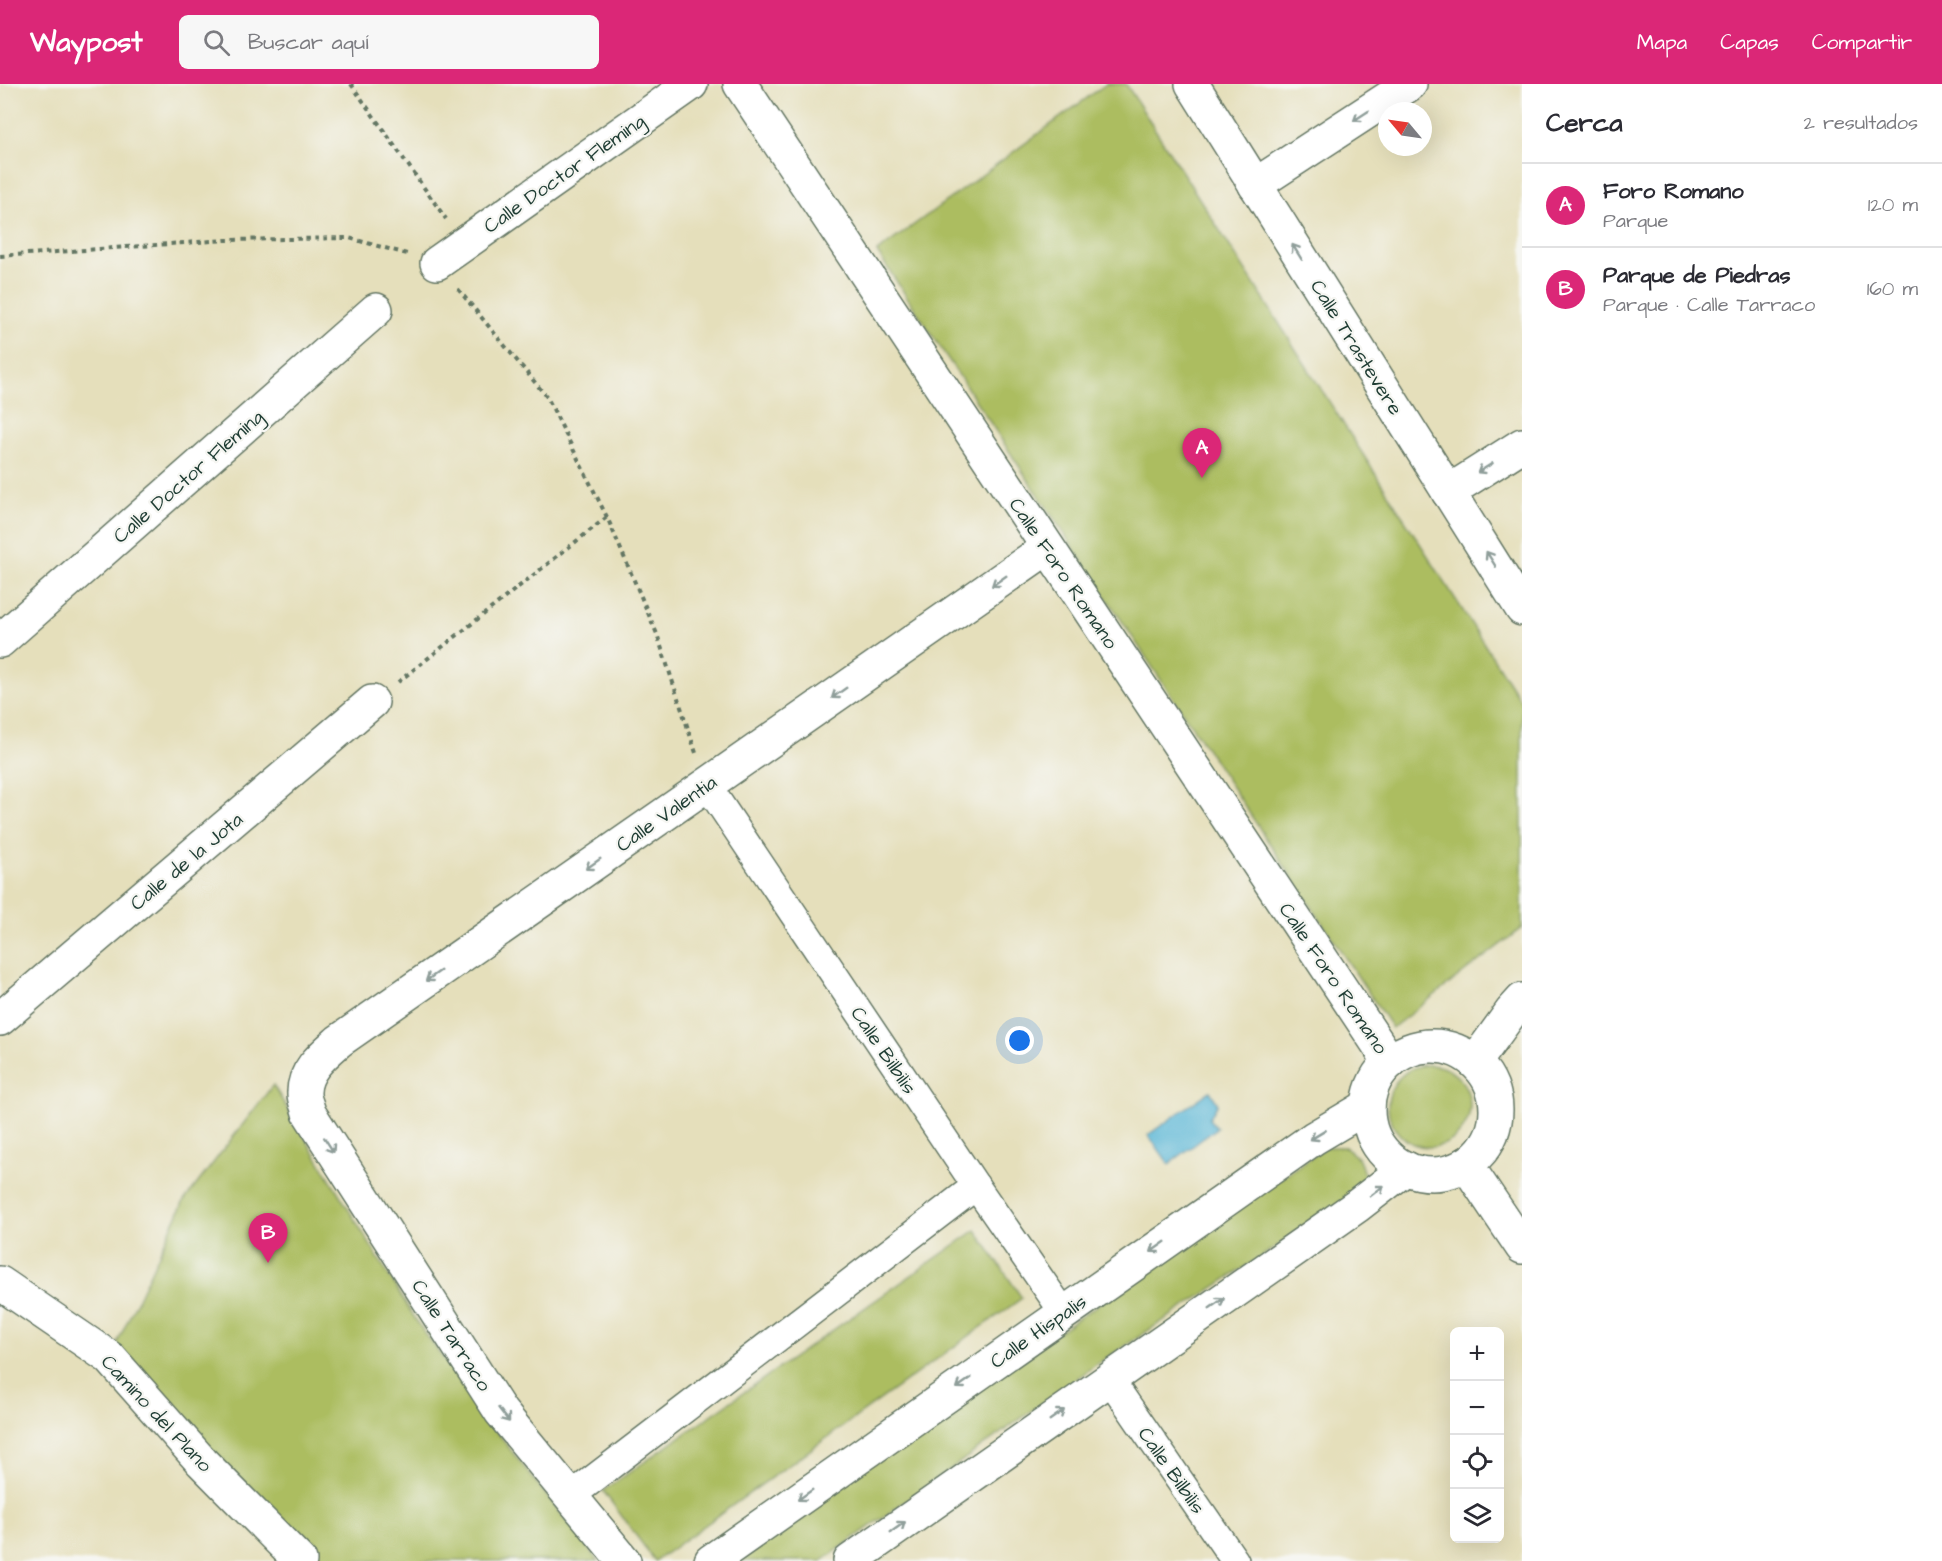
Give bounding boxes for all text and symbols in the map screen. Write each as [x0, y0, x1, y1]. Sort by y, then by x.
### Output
search box [179, 15, 599, 69]
text: Waypost [30, 23, 143, 62]
icon: search [200, 26, 233, 59]
text: Buscar aquí [248, 27, 369, 58]
text: Mapa [1637, 28, 1687, 57]
text: Capas [1720, 28, 1779, 57]
text: Compartir [1812, 28, 1912, 57]
north arrow [1378, 102, 1432, 156]
text: Cerca [1546, 105, 1623, 141]
street label: Calle Doctor Fleming [478, 107, 652, 241]
text: 2 resultados [1804, 109, 1918, 137]
one-way arrow [1353, 110, 1370, 122]
text: Foro Romano [1603, 176, 1744, 207]
text: A [1559, 191, 1572, 219]
text: 120 m [1868, 191, 1918, 219]
text: Parque [1603, 207, 1668, 235]
one-way arrow [1291, 244, 1303, 261]
text: Parque de Piedras [1603, 260, 1790, 291]
street label: Calle Trastevere [1303, 274, 1409, 421]
text: B [1558, 275, 1573, 303]
text: 160 m [1867, 275, 1918, 303]
text: Parque · Calle Tarraco [1603, 291, 1815, 319]
street label: Calle Doctor Fleming [107, 403, 271, 551]
pin: A [1182, 428, 1222, 478]
one-way arrow [1477, 462, 1494, 474]
street label: Calle Foro Romano [1002, 492, 1124, 655]
one-way arrow [1484, 551, 1496, 568]
one-way arrow [991, 575, 1008, 587]
one-way arrow [832, 687, 848, 699]
street label: Calle Valentia [610, 769, 723, 859]
street label: Calle de la Jota [124, 806, 249, 917]
one-way arrow [585, 858, 602, 870]
street label: Calle Foro Romano [1272, 897, 1394, 1060]
one-way arrow [425, 970, 441, 982]
street label: Calle Bilbilis [844, 1001, 923, 1100]
your location [1005, 1026, 1034, 1055]
one-way arrow [1310, 1130, 1327, 1142]
one-way arrow [324, 1136, 336, 1153]
one-way arrow [1368, 1184, 1384, 1197]
pin: B [248, 1214, 288, 1263]
one-way arrow [1150, 1241, 1167, 1253]
street label: Calle Tarraco [404, 1274, 498, 1397]
street label: Calle Hispalis [985, 1288, 1093, 1375]
one-way arrow [1209, 1297, 1225, 1309]
map controls [1450, 1327, 1504, 1543]
button: + [1450, 1327, 1504, 1381]
street label: Camino del Plano [94, 1349, 218, 1479]
one-way arrow [956, 1377, 973, 1389]
button: − [1450, 1381, 1504, 1435]
one-way arrow [497, 1406, 510, 1422]
one-way arrow [1049, 1409, 1065, 1421]
street label: Calle Bilbilis [1131, 1421, 1211, 1520]
button: locate [1450, 1435, 1504, 1489]
one-way arrow [797, 1489, 813, 1501]
button: layers [1450, 1489, 1504, 1543]
one-way arrow [890, 1521, 906, 1533]

